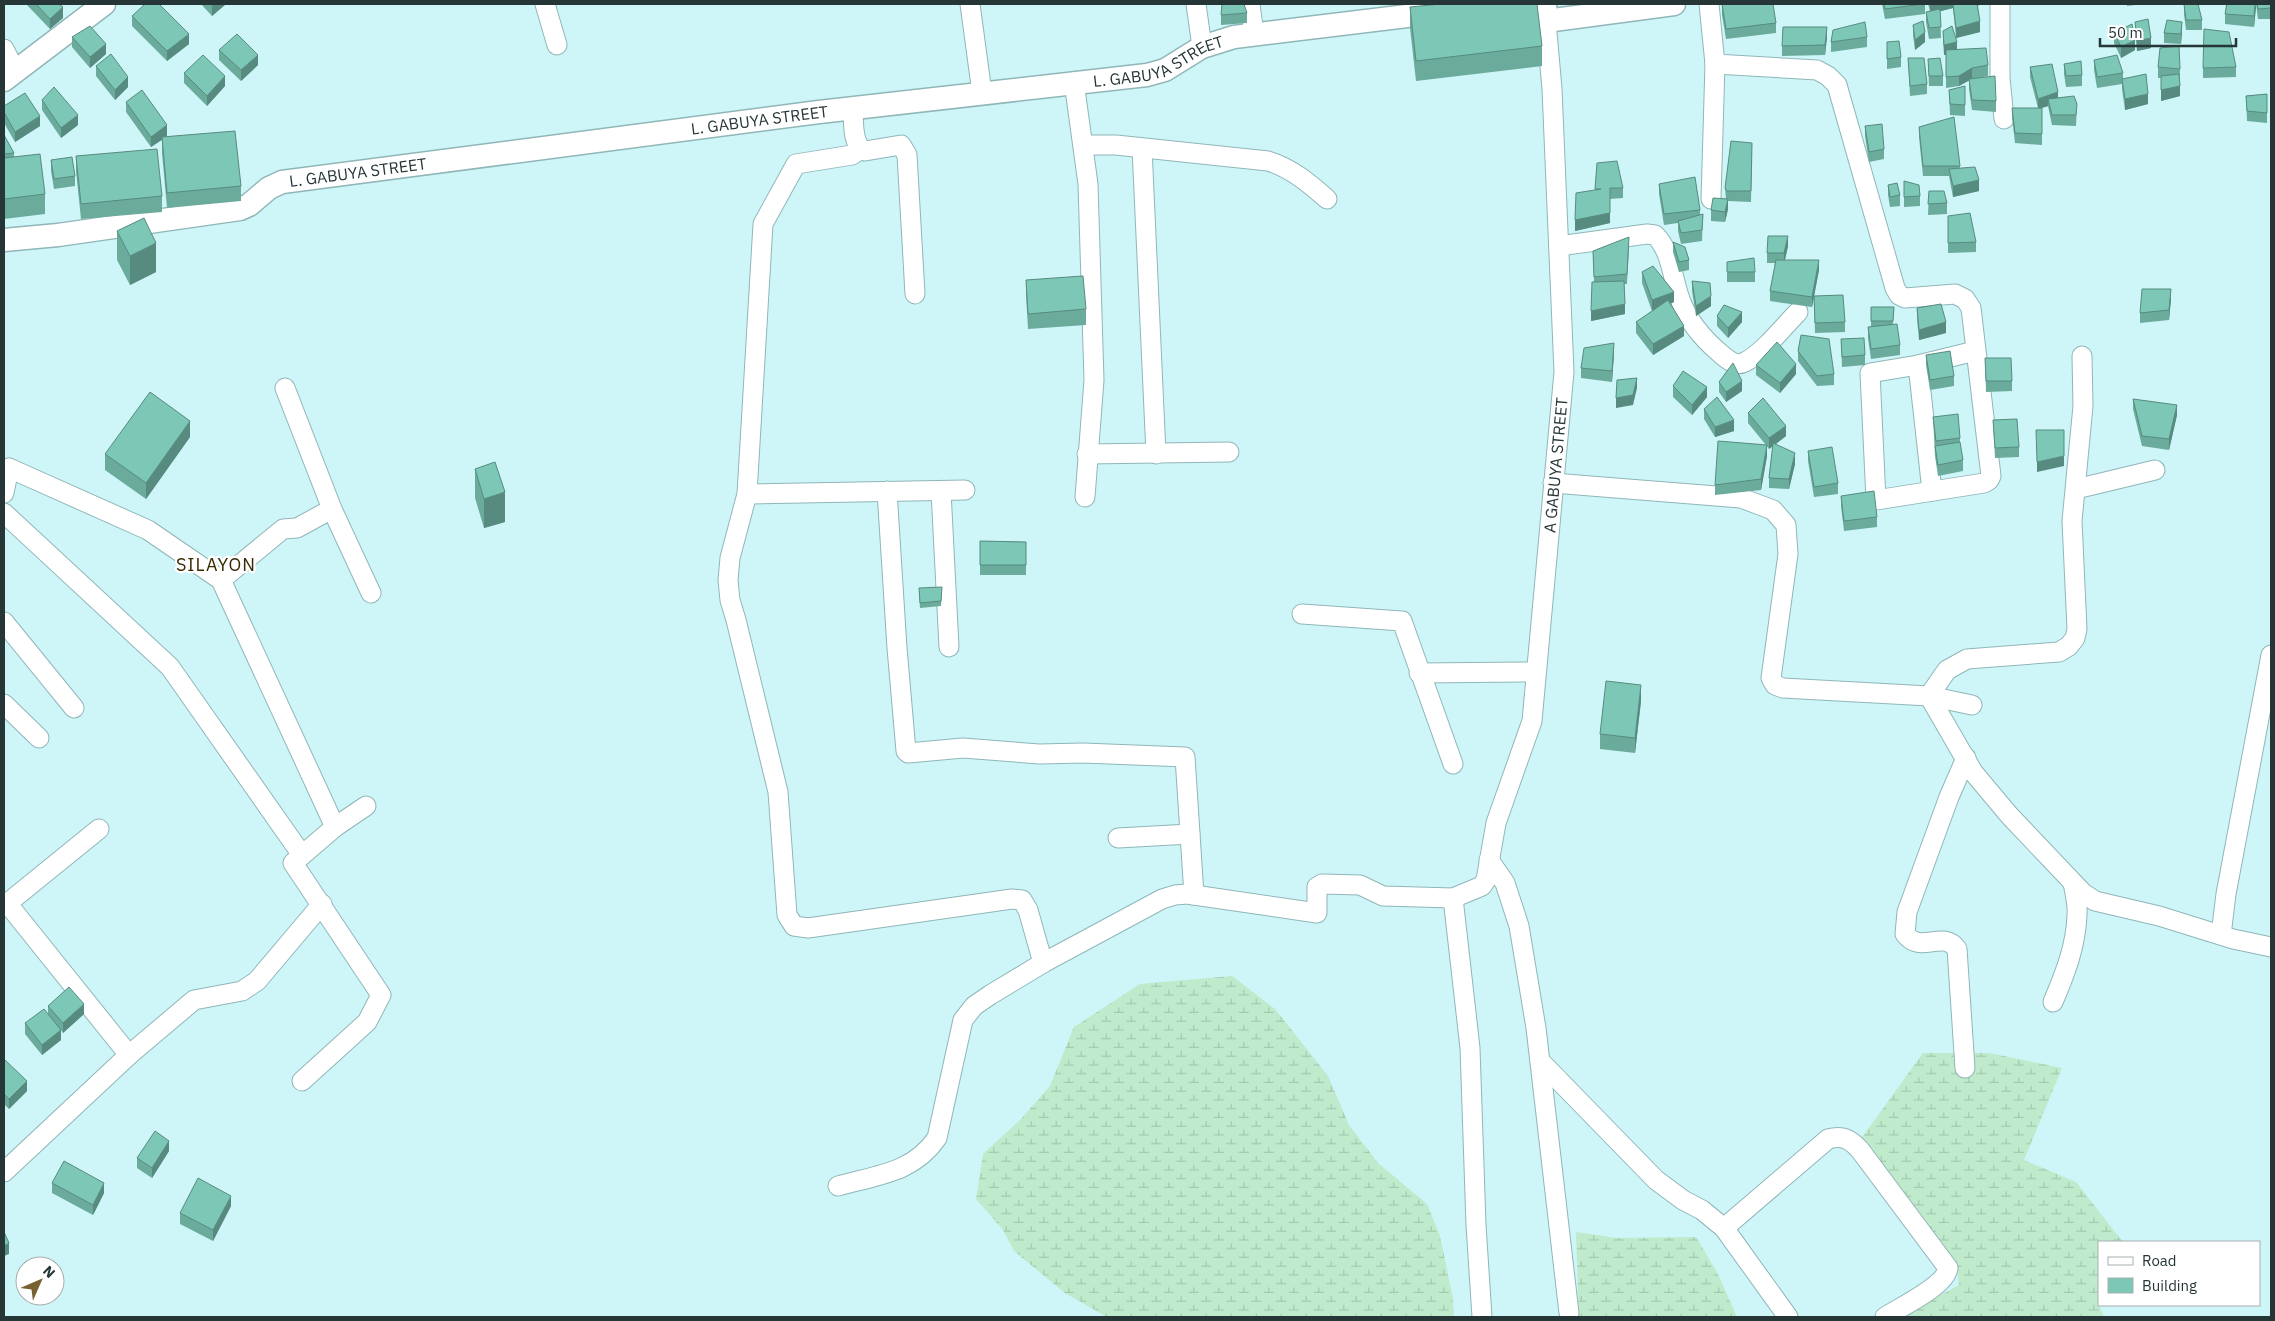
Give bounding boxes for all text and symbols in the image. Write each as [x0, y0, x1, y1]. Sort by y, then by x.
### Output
scale bar [2100, 15, 2236, 47]
text: 50 m [2108, 23, 2143, 42]
street label: L. GABUYA STREET [1092, 31, 1226, 91]
street label: L. GABUYA STREET [690, 101, 829, 139]
street label: L. GABUYA STREET [288, 153, 428, 191]
street label: A GABUYA STREET [1539, 397, 1572, 534]
district label: SILAYON [176, 553, 256, 576]
legend [2098, 1241, 2260, 1306]
text: Road [2142, 1251, 2177, 1270]
north arrow [15, 1256, 65, 1306]
text: N [39, 1262, 59, 1282]
text: Building [2142, 1276, 2197, 1295]

